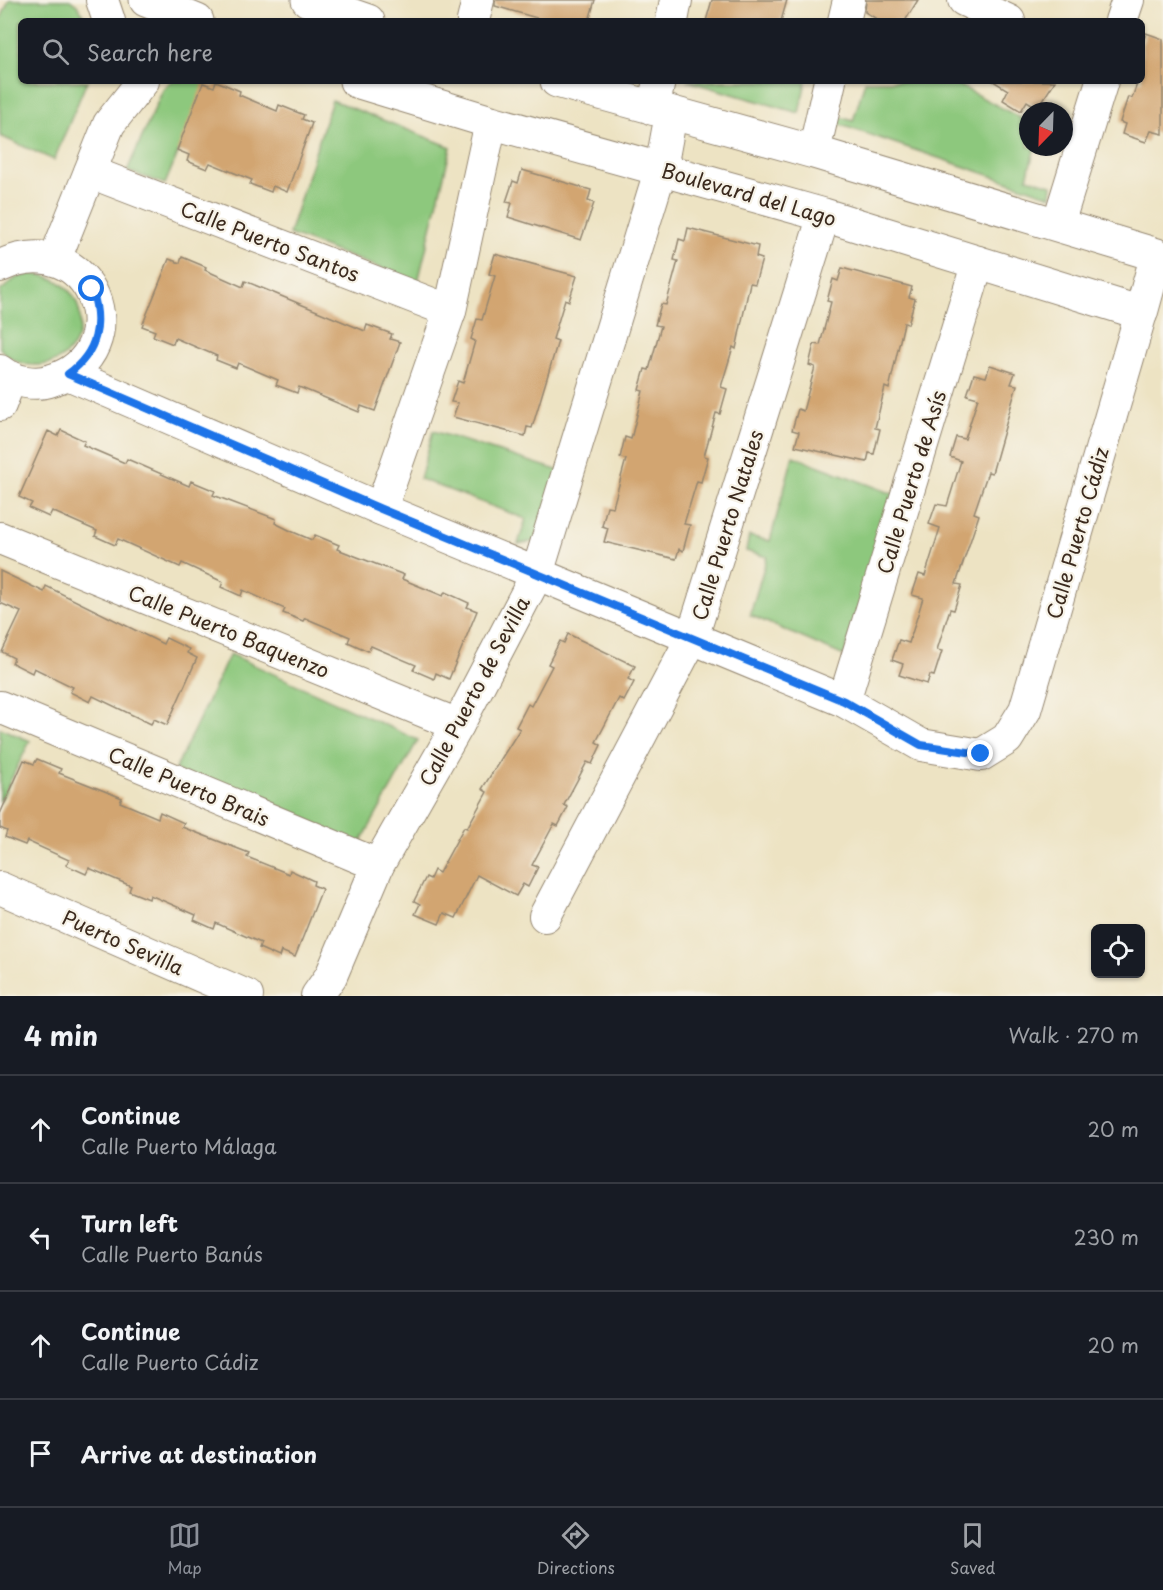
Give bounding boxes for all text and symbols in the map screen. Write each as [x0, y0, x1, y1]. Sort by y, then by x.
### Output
search box [18, 18, 1145, 84]
icon: search [39, 35, 72, 68]
text: Search here [87, 35, 213, 68]
north arrow [1019, 102, 1073, 156]
street label: Boulevard del Lago [658, 155, 840, 233]
street label: Calle Puerto Santos [176, 193, 364, 289]
route start [78, 275, 104, 301]
street label: Calle Puerto de Asís [869, 387, 953, 577]
street label: Calle Puerto Natales [684, 426, 770, 624]
street label: Calle Puerto Cádiz [1038, 444, 1116, 622]
street label: Calle Puerto Baquenzo [124, 577, 334, 685]
street label: Calle Puerto de Sevilla [411, 590, 537, 791]
street label: Calle Puerto Brais [104, 739, 274, 833]
route end [967, 740, 993, 766]
street label: Puerto Sevilla [58, 902, 188, 982]
map controls [1091, 924, 1145, 978]
button: locate [1091, 924, 1145, 978]
text: 4 min [24, 1016, 98, 1055]
text: Walk · 270 m [1008, 1020, 1139, 1050]
text: Continue [81, 1098, 180, 1131]
icon: ahead [24, 1113, 57, 1146]
text: 20 m [1087, 1114, 1139, 1144]
text: Calle Puerto Málaga [81, 1131, 277, 1161]
text: Turn left [81, 1206, 178, 1239]
icon: left [24, 1221, 57, 1254]
text: 230 m [1074, 1222, 1139, 1252]
text: Calle Puerto Banús [81, 1239, 263, 1269]
text: Continue [81, 1314, 180, 1347]
icon: ahead [24, 1329, 57, 1362]
text: 20 m [1087, 1330, 1139, 1360]
text: Calle Puerto Cádiz [81, 1347, 259, 1377]
icon: arrive [24, 1437, 57, 1470]
text: Arrive at destination [81, 1437, 317, 1470]
tab: Map [168, 1519, 202, 1579]
tab: Directions [537, 1519, 615, 1579]
tab: Saved [950, 1519, 995, 1579]

